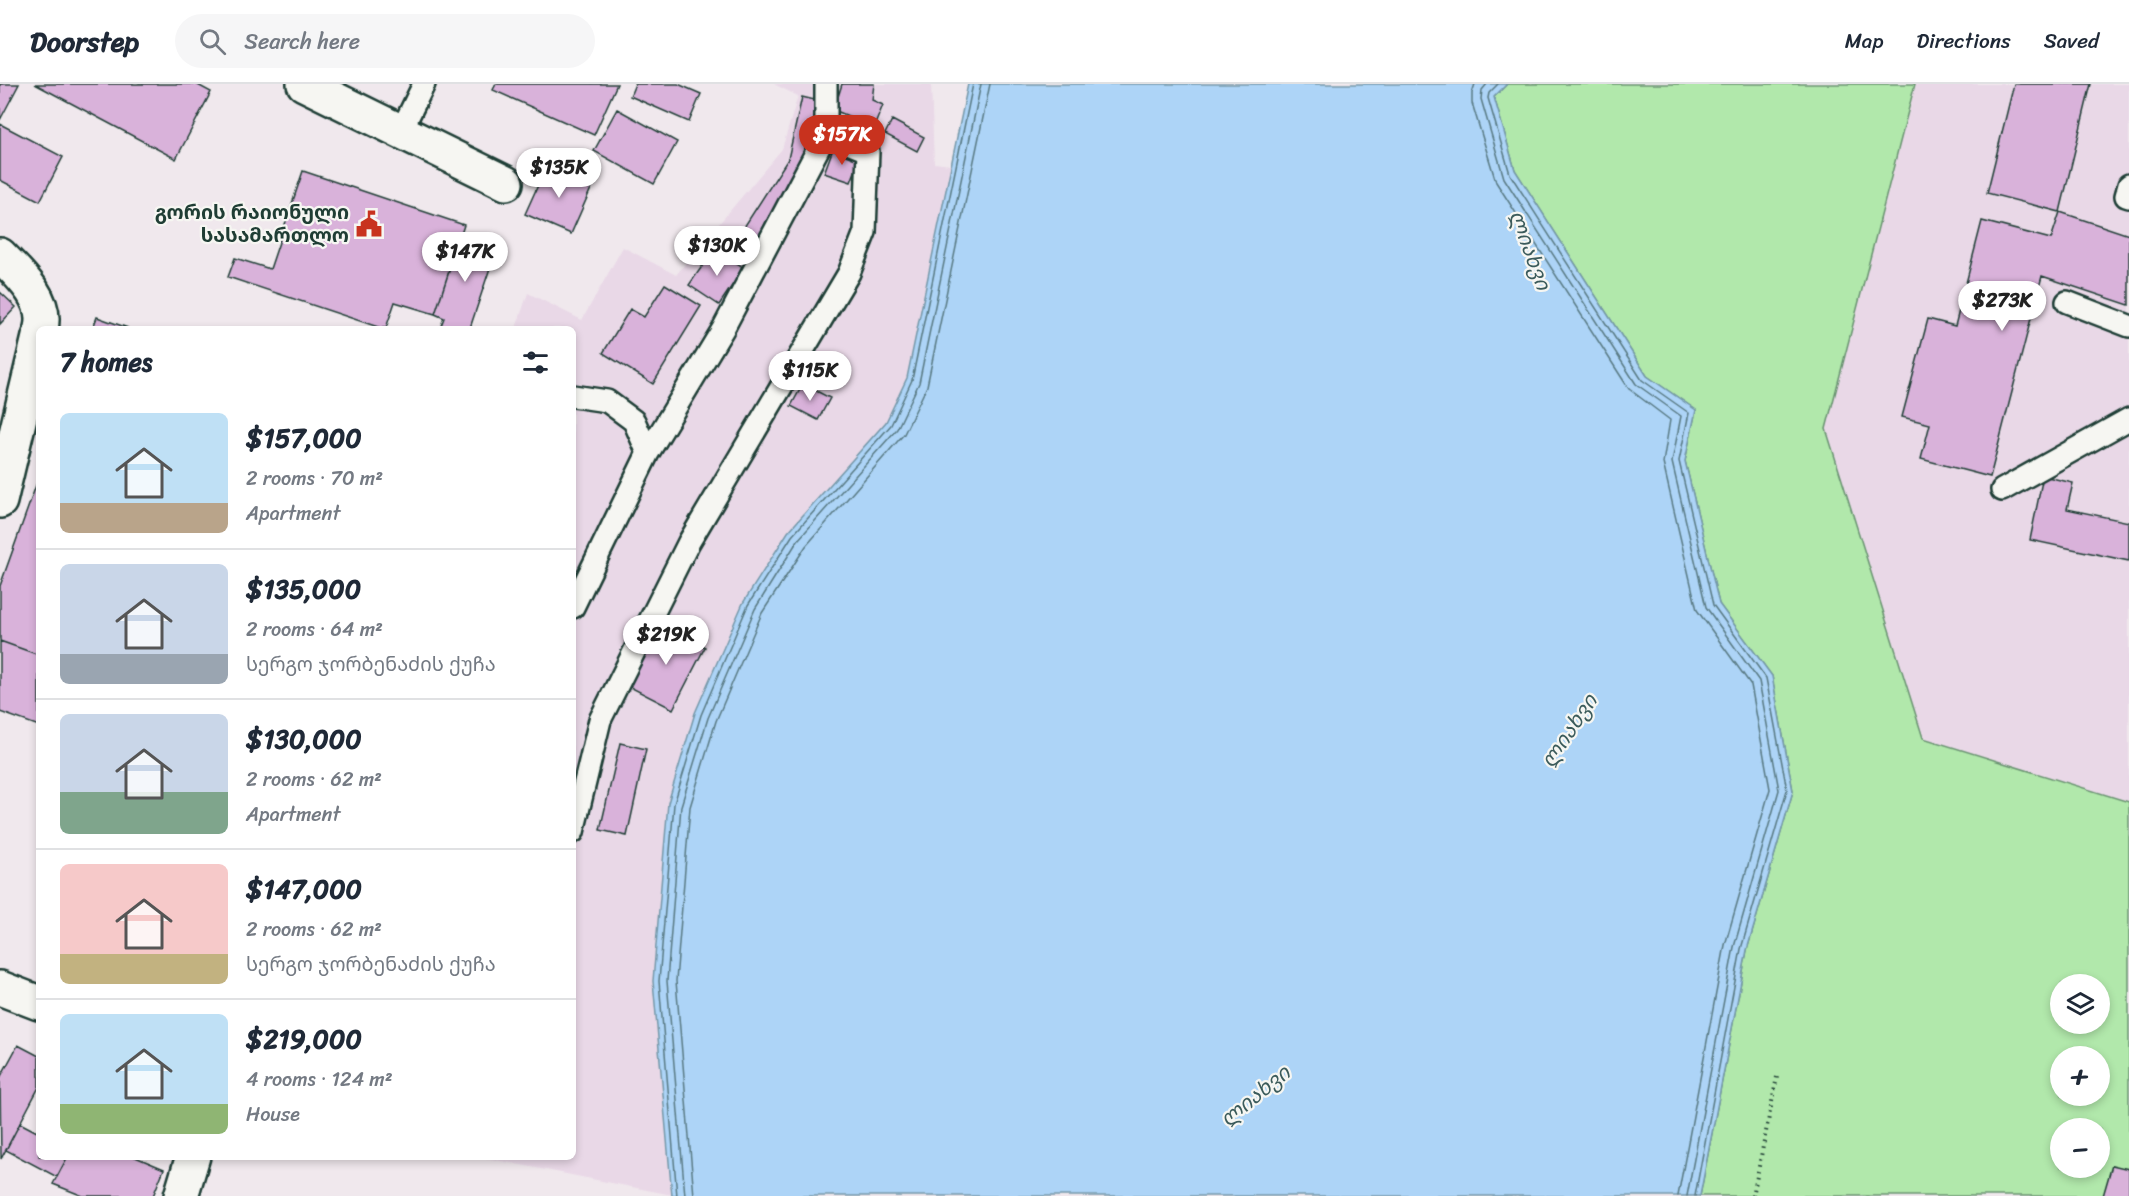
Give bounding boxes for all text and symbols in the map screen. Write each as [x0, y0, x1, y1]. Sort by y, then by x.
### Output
search box [175, 14, 595, 68]
text: Doorstep [30, 17, 139, 66]
text: Search here [244, 22, 360, 61]
text: Map [1845, 22, 1883, 60]
text: Directions [1916, 22, 2011, 60]
text: Saved [2044, 22, 2099, 60]
icon: search [196, 25, 229, 58]
pin: $157K [800, 115, 884, 166]
text: $157K [813, 117, 871, 152]
pin: $135K [517, 148, 601, 199]
text: $135K [530, 150, 588, 185]
place label: გორის რაიონული სასამართლო [155, 195, 349, 253]
water label: ლიახვი [1498, 205, 1562, 296]
public building icon: გორის რაიონული სასამართლო [354, 209, 384, 239]
pin: $130K [675, 226, 759, 277]
text: $130K [688, 228, 746, 263]
pin: $147K [423, 232, 507, 283]
text: $147K [436, 234, 494, 269]
pin: $273K [1960, 281, 2044, 332]
text: $273K [1972, 283, 2032, 318]
text: 7 homes [60, 339, 152, 385]
icon: filters [519, 346, 552, 379]
pin: $115K [768, 351, 852, 402]
text: $115K [783, 353, 838, 388]
text: $157,000 [246, 415, 362, 461]
icon: home [108, 437, 180, 509]
text: 2 rooms · 70 m² [246, 461, 383, 496]
text: Apartment [246, 496, 340, 531]
text: $135,000 [246, 566, 361, 612]
icon: home [108, 588, 180, 660]
text: 2 rooms · 64 m² [246, 612, 383, 647]
pin: $219K [624, 615, 708, 666]
text: $219K [637, 617, 695, 652]
text: სერგო ჯორბენაძის ქუჩა [246, 647, 496, 682]
water label: ლიახვი [1530, 685, 1608, 776]
text: $130,000 [246, 716, 362, 762]
icon: home [108, 738, 180, 810]
text: 2 rooms · 62 m² [246, 762, 382, 797]
text: Apartment [246, 797, 340, 832]
text: $147,000 [246, 866, 362, 912]
icon: home [108, 888, 180, 960]
text: 2 rooms · 62 m² [246, 912, 382, 947]
text: სერგო ჯორბენაძის ქუჩა [246, 947, 496, 982]
map controls [2050, 974, 2110, 1178]
button: layers [2050, 974, 2110, 1034]
text: $219,000 [246, 1016, 362, 1062]
icon: home [108, 1038, 180, 1110]
button: + [2050, 1046, 2110, 1106]
water label: ლიახვი [1211, 1055, 1300, 1137]
text: 4 rooms · 124 m² [246, 1062, 393, 1097]
text: House [246, 1097, 300, 1132]
button: − [2050, 1118, 2110, 1178]

